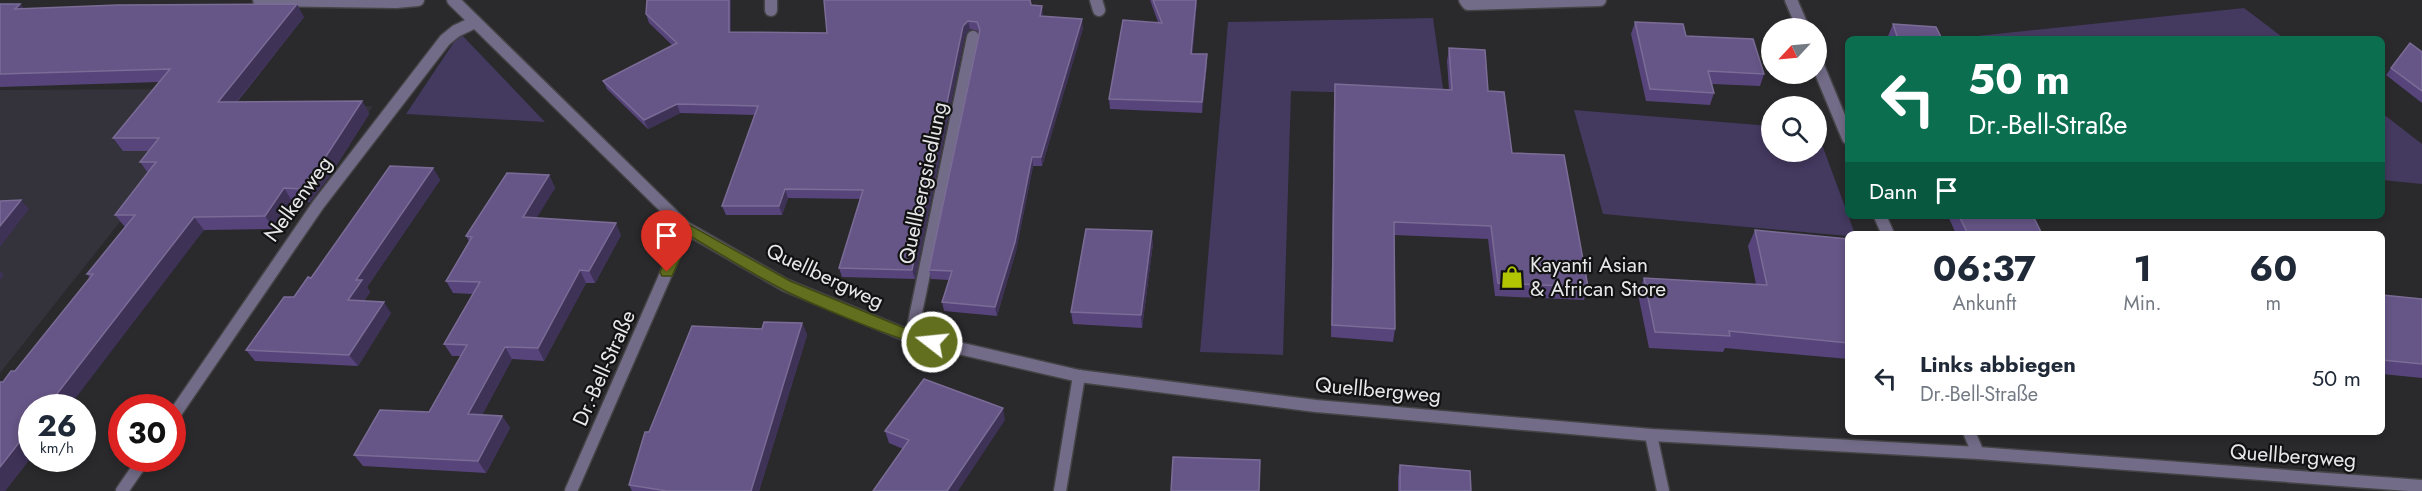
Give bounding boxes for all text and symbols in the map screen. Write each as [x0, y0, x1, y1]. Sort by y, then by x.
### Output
north arrow [1761, 18, 1827, 84]
map controls [1761, 18, 1827, 162]
text: 50 m [1968, 49, 2070, 110]
icon: left [1869, 60, 1947, 138]
button: search [1761, 96, 1827, 162]
street label: Quellbergsiedlung [891, 99, 955, 267]
text: Dr.-Bell-Straße [1968, 105, 2128, 144]
street label: Nelkenweg [257, 150, 339, 248]
icon: arrive [1930, 174, 1963, 207]
text: Dann [1869, 175, 1918, 207]
pin [641, 210, 692, 272]
icon: arrive [650, 219, 683, 252]
street label: Quellbergweg [761, 236, 889, 316]
text: 06:37 [1933, 242, 2036, 294]
text: 1 [2133, 242, 2152, 294]
text: 60 [2249, 242, 2297, 294]
place label: Kayanti Asian & African Store [1530, 250, 1666, 304]
shop icon: Kayanti Asian & African Store [1499, 264, 1525, 290]
text: Ankunft [1952, 289, 2016, 318]
text: Min. [2124, 289, 2162, 318]
text: m [2265, 289, 2281, 318]
street label: Dr.-Bell-Straße [565, 305, 643, 431]
position arrow [900, 310, 964, 374]
text: Links abbiegen [1920, 348, 2076, 380]
icon: left [1869, 362, 1902, 395]
text: 50 m [2312, 362, 2361, 394]
street label: Quellbergweg [1314, 370, 1442, 410]
text: Dr.-Bell-Straße [1920, 380, 2038, 409]
speed limit sign: 30 [108, 394, 186, 472]
text: 26 [37, 404, 77, 447]
text: km/h [40, 437, 74, 459]
street label: Quellbergweg [2229, 437, 2357, 475]

